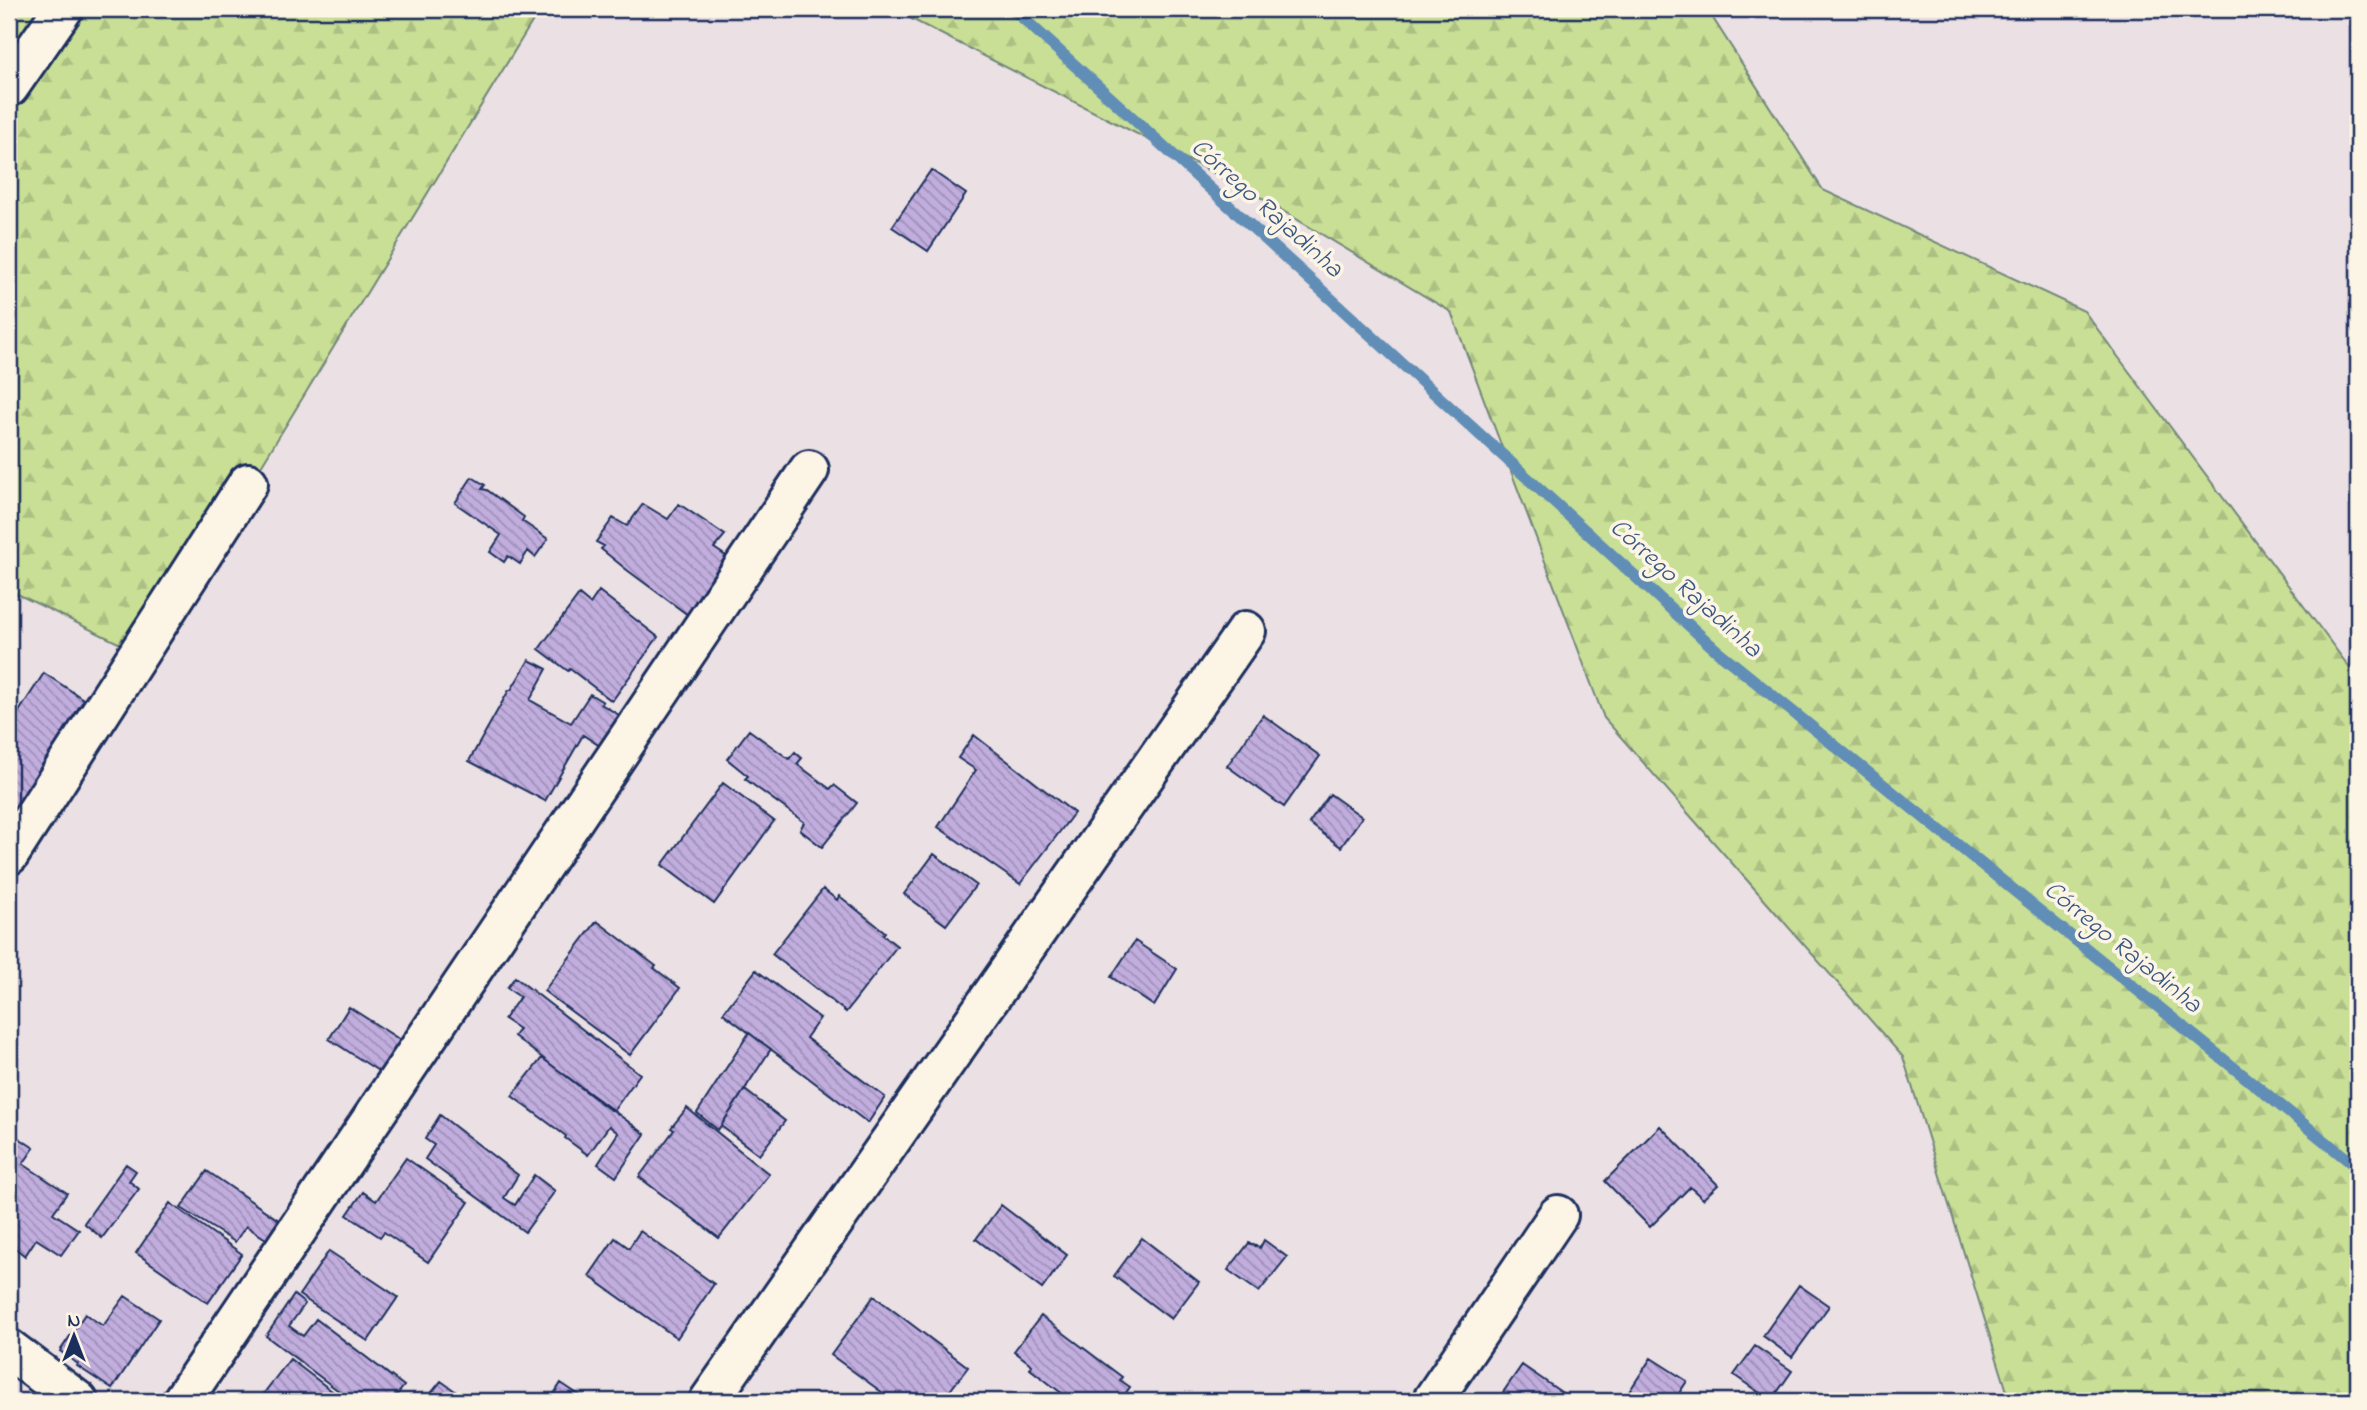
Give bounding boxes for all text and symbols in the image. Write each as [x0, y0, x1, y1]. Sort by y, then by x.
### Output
water label: Córrego Rajadinha [1181, 130, 1351, 288]
water label: Córrego Rajadinha [1600, 510, 1770, 668]
water label: Córrego Rajadinha [2035, 872, 2210, 1024]
north arrow [38, 1302, 108, 1372]
text: N [68, 1308, 81, 1335]

